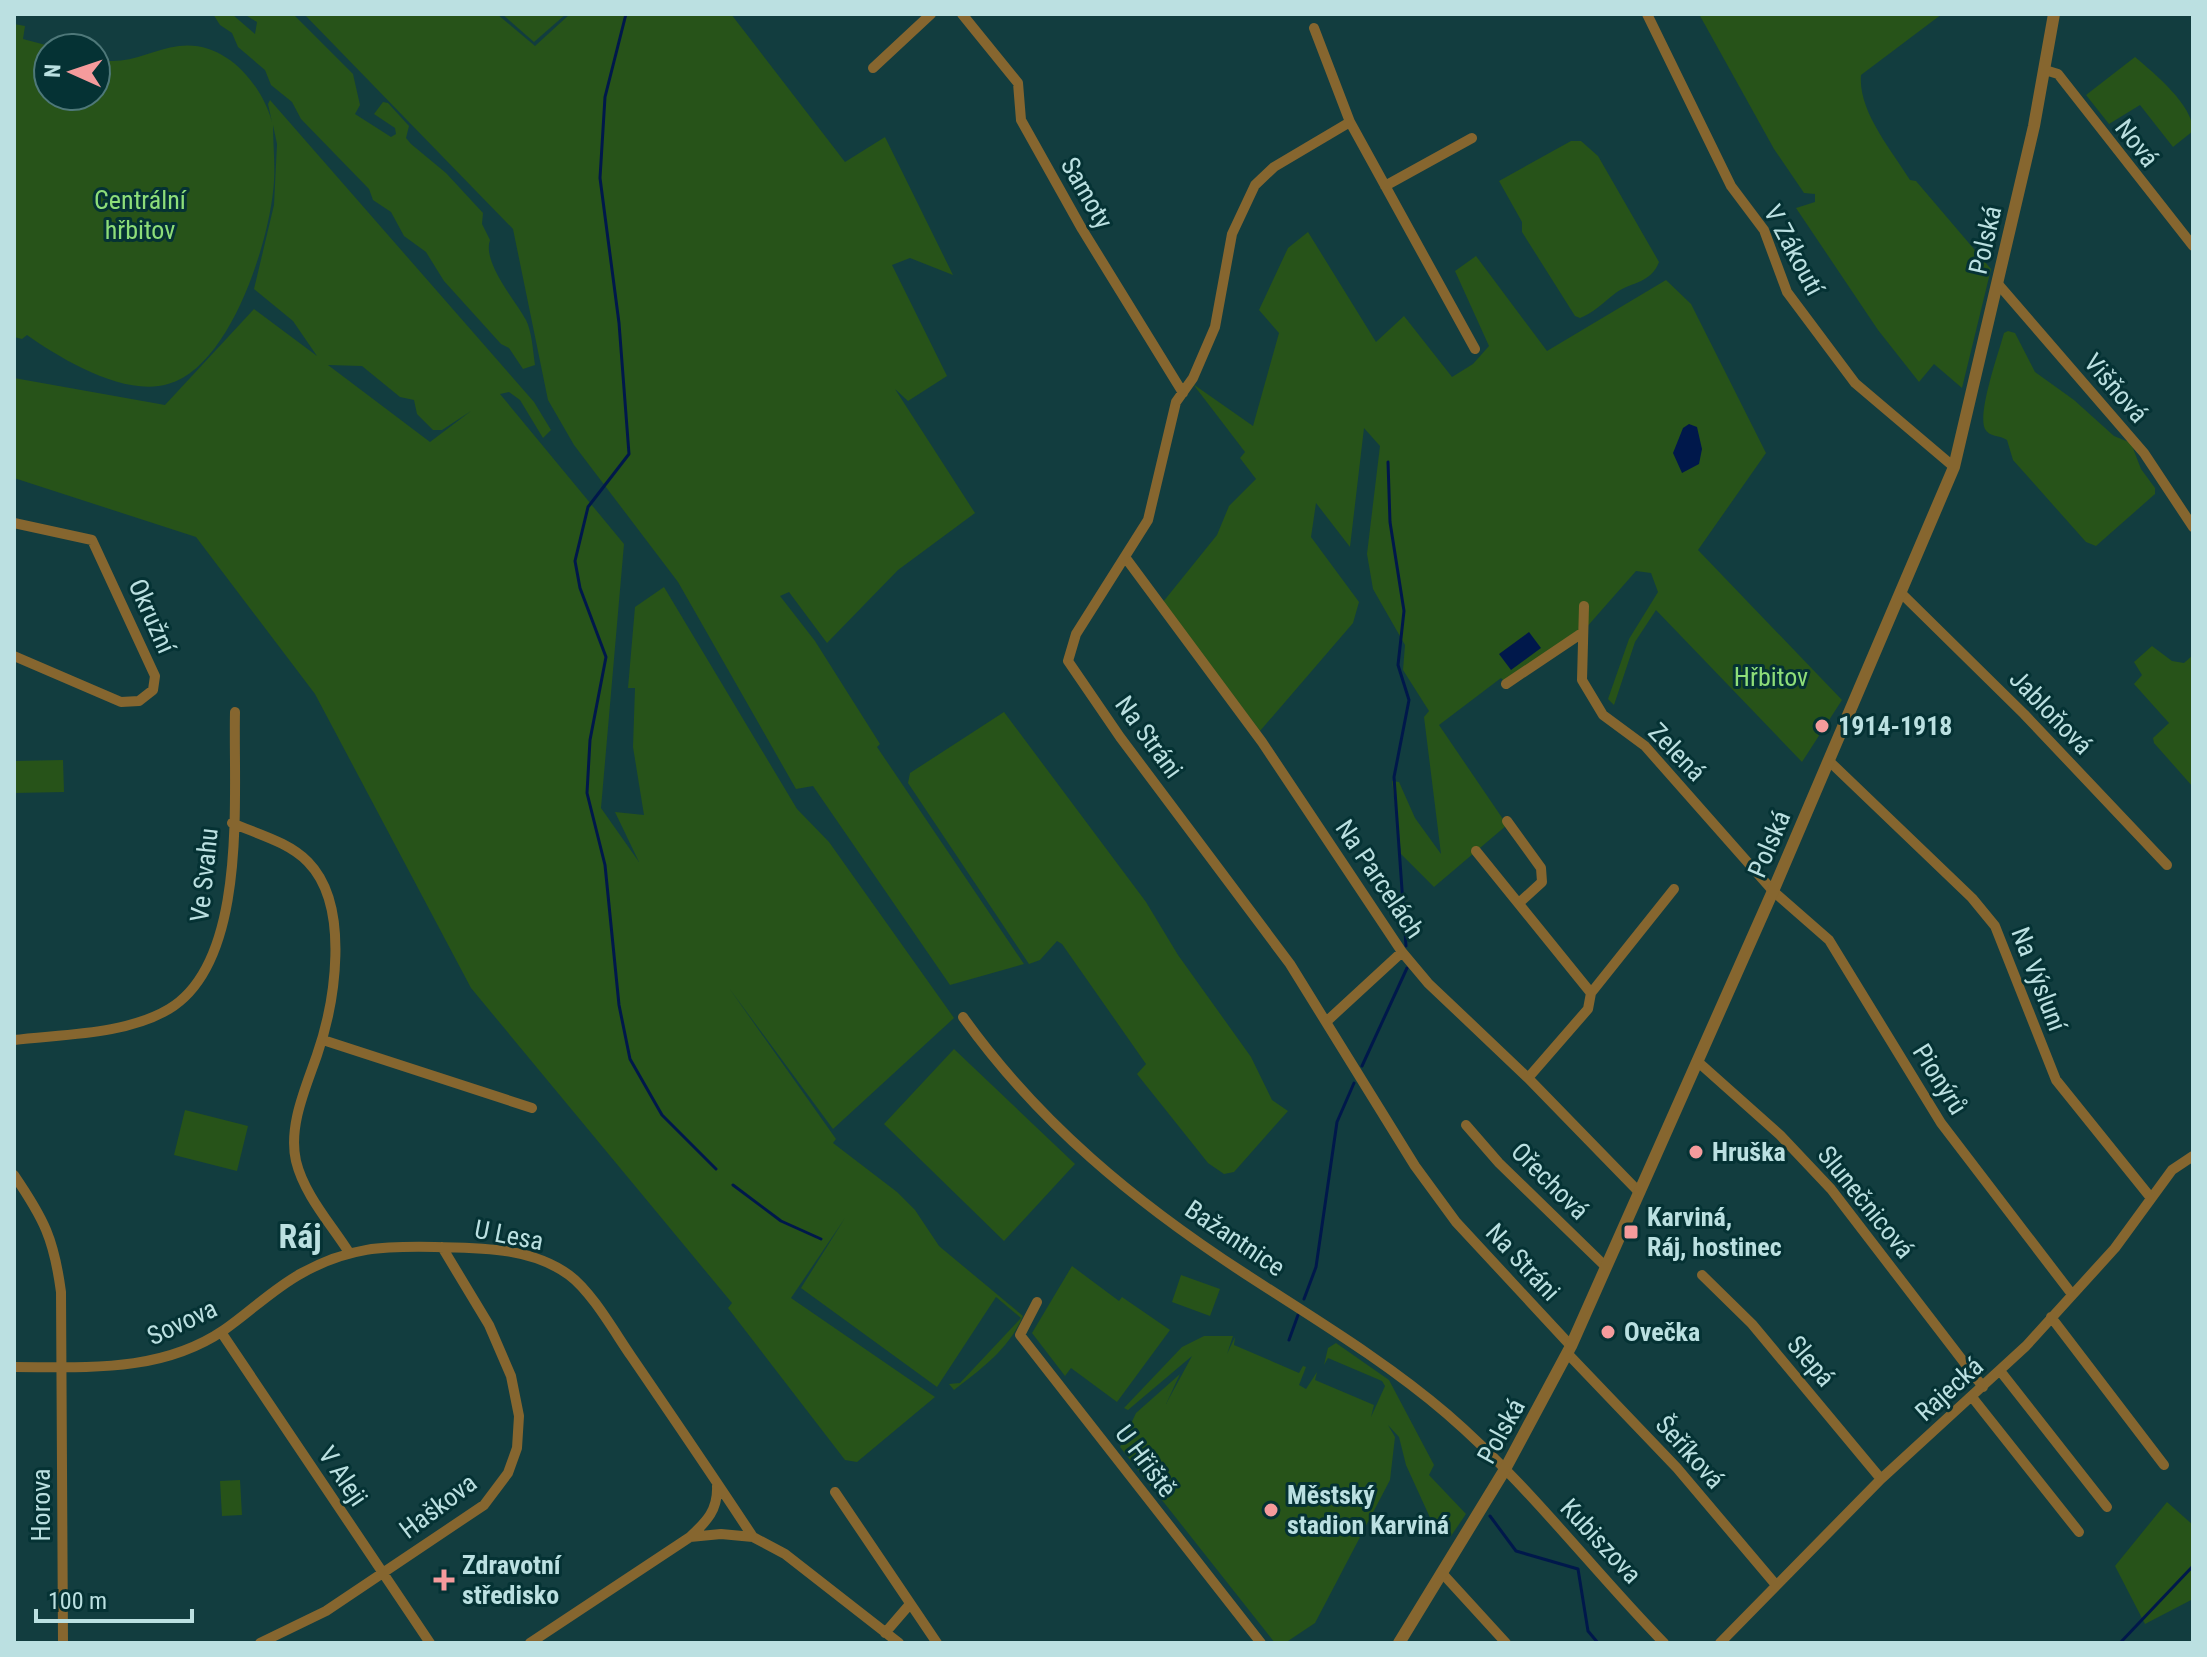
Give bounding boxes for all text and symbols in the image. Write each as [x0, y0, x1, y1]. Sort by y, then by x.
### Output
north arrow [32, 32, 112, 112]
text: N [40, 64, 65, 78]
street label: Nová [2109, 113, 2165, 173]
street label: Samoty [1055, 152, 1119, 234]
park label: Centrální hřbitov [94, 185, 188, 245]
street label: V Zákoutí [1758, 200, 1831, 302]
street label: Polská [1963, 203, 2007, 277]
street label: Višňová [2078, 347, 2154, 429]
street label: Okružní [122, 574, 182, 659]
park label: Hřbitov [1734, 662, 1808, 692]
street label: Jabloňová [2003, 664, 2099, 760]
street label: Na Stráni [1109, 690, 1189, 784]
place label: 1914-1918 [1838, 711, 1953, 741]
street label: Zelená [1642, 717, 1712, 787]
marker: 1914-1918 [1813, 717, 1831, 735]
street label: Polská [1742, 806, 1796, 882]
street label: Na Parcelách [1330, 814, 1430, 944]
street label: Ve Svahu [184, 827, 224, 923]
street label: Na Výsluní [2005, 923, 2073, 1037]
street label: Pionýrů [1907, 1038, 1973, 1120]
street label: Ořechová [1505, 1136, 1595, 1226]
place label: Hruška [1712, 1137, 1786, 1167]
street label: Slunečnicová [1812, 1140, 1920, 1264]
marker: Hruška [1687, 1143, 1705, 1161]
street label: Bažantnice [1180, 1194, 1290, 1282]
place label: Karviná, Ráj, hostinec [1647, 1202, 1782, 1262]
street label: U Lesa [472, 1214, 546, 1256]
district label: Ráj [278, 1216, 322, 1256]
street label: Na Stráni [1480, 1217, 1566, 1307]
marker: Karviná, Ráj, hostinec [1622, 1223, 1640, 1241]
street label: Sovova [142, 1293, 222, 1351]
place label: Ovečka [1624, 1317, 1700, 1347]
marker: Ovečka [1599, 1323, 1617, 1341]
street label: Slepá [1781, 1330, 1841, 1392]
street label: Rajecká [1909, 1351, 1989, 1427]
street label: Polská [1471, 1393, 1531, 1469]
street label: Šeříková [1650, 1409, 1730, 1495]
street label: U Hřiště [1109, 1419, 1183, 1503]
street label: V Aleji [312, 1440, 374, 1512]
street label: Haškova [394, 1467, 482, 1545]
street label: Horova [26, 1468, 56, 1542]
place label: Městský stadion Karviná [1287, 1480, 1449, 1540]
street label: Kubiszova [1554, 1493, 1648, 1589]
marker: Městský stadion Karviná [1262, 1501, 1280, 1519]
place label: Zdravotní středisko [462, 1550, 563, 1610]
marker: Zdravotní středisko [433, 1569, 455, 1591]
scale bar [36, 1573, 192, 1623]
text: 100 m [48, 1587, 107, 1615]

